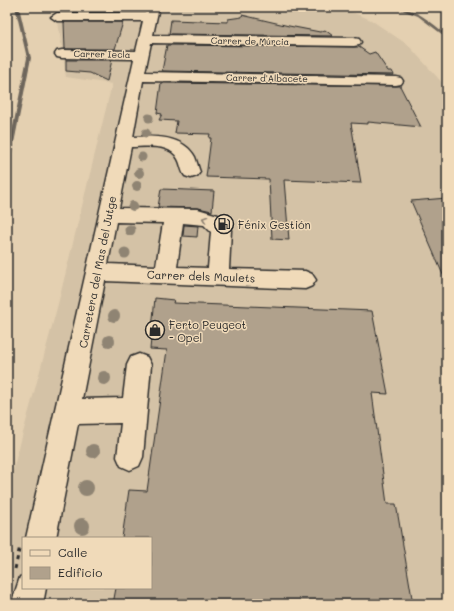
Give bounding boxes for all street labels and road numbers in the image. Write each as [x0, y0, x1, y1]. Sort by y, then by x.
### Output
street label: Carrer de Múrcia [211, 35, 290, 47]
street label: Carrer Iecla [74, 48, 131, 60]
street label: Carrer d'Albacete [226, 72, 308, 84]
street label: Carretera del Mas del Jutge [75, 194, 119, 349]
street label: Carrer dels Maulets [147, 267, 255, 285]

